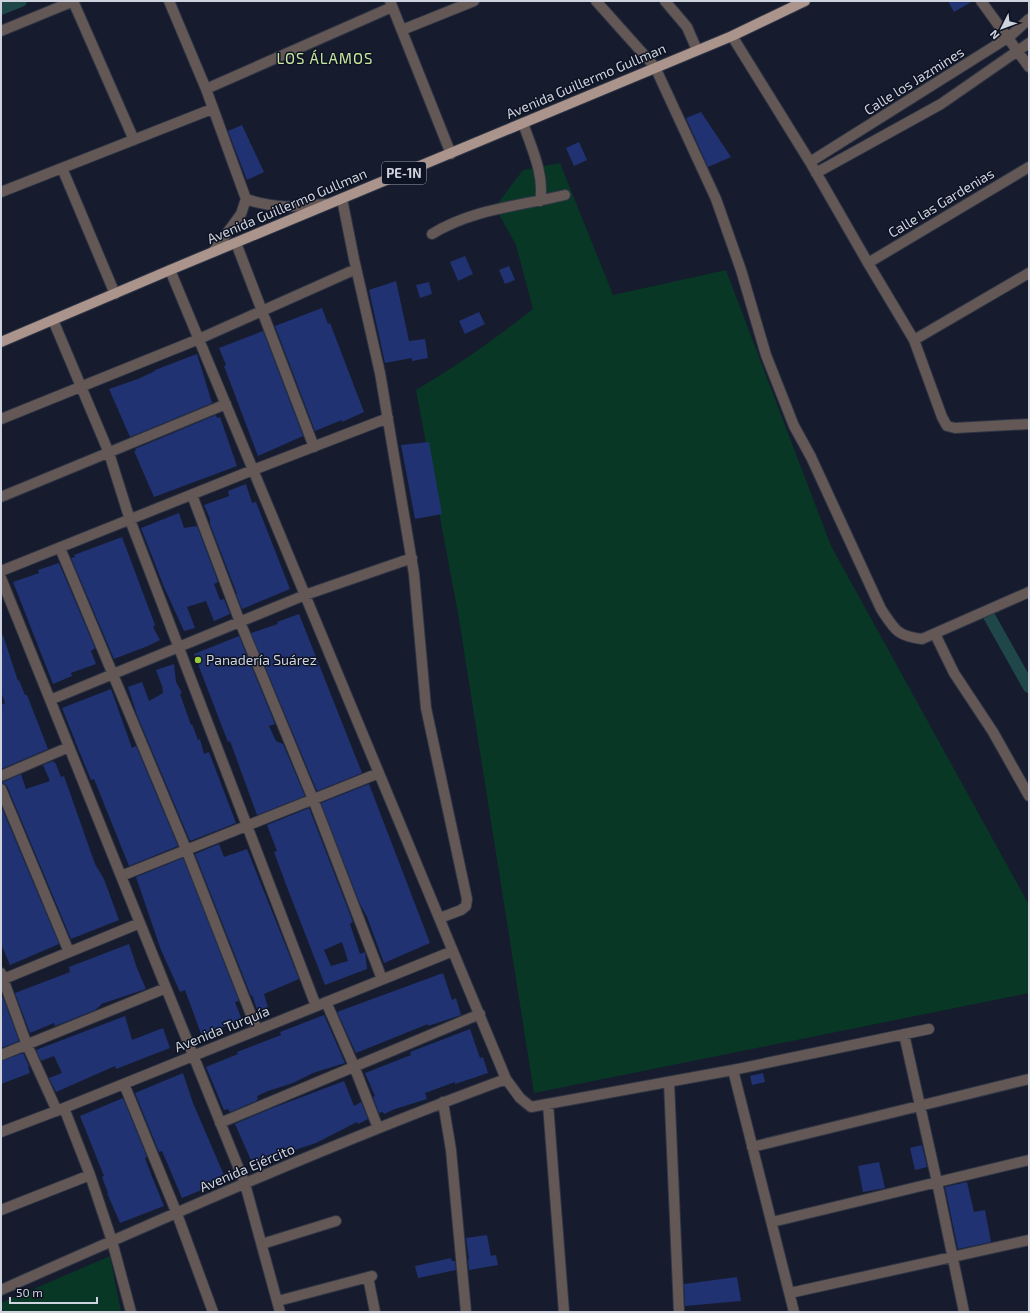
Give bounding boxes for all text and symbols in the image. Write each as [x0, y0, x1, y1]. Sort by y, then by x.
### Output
north arrow [982, 8, 1022, 48]
text: N [987, 28, 1002, 42]
street label: Avenida Guillermo Gullman [503, 39, 668, 122]
street label: Calle los Jazmines [861, 43, 967, 118]
district label: LOS ÁLAMOS [277, 49, 373, 67]
road number: PE-1N [382, 162, 426, 184]
street label: Avenida Guillermo Gullman [204, 164, 369, 247]
street label: Calle las Gardenias [885, 164, 997, 241]
place label: Panadería Suárez [206, 651, 317, 668]
marker: Panadería Suárez [193, 655, 203, 665]
street label: Avenida Turquía [172, 1002, 272, 1055]
street label: Avenida Ejército [197, 1140, 297, 1195]
scale bar [10, 1279, 97, 1305]
text: 50 m [16, 1285, 43, 1299]

